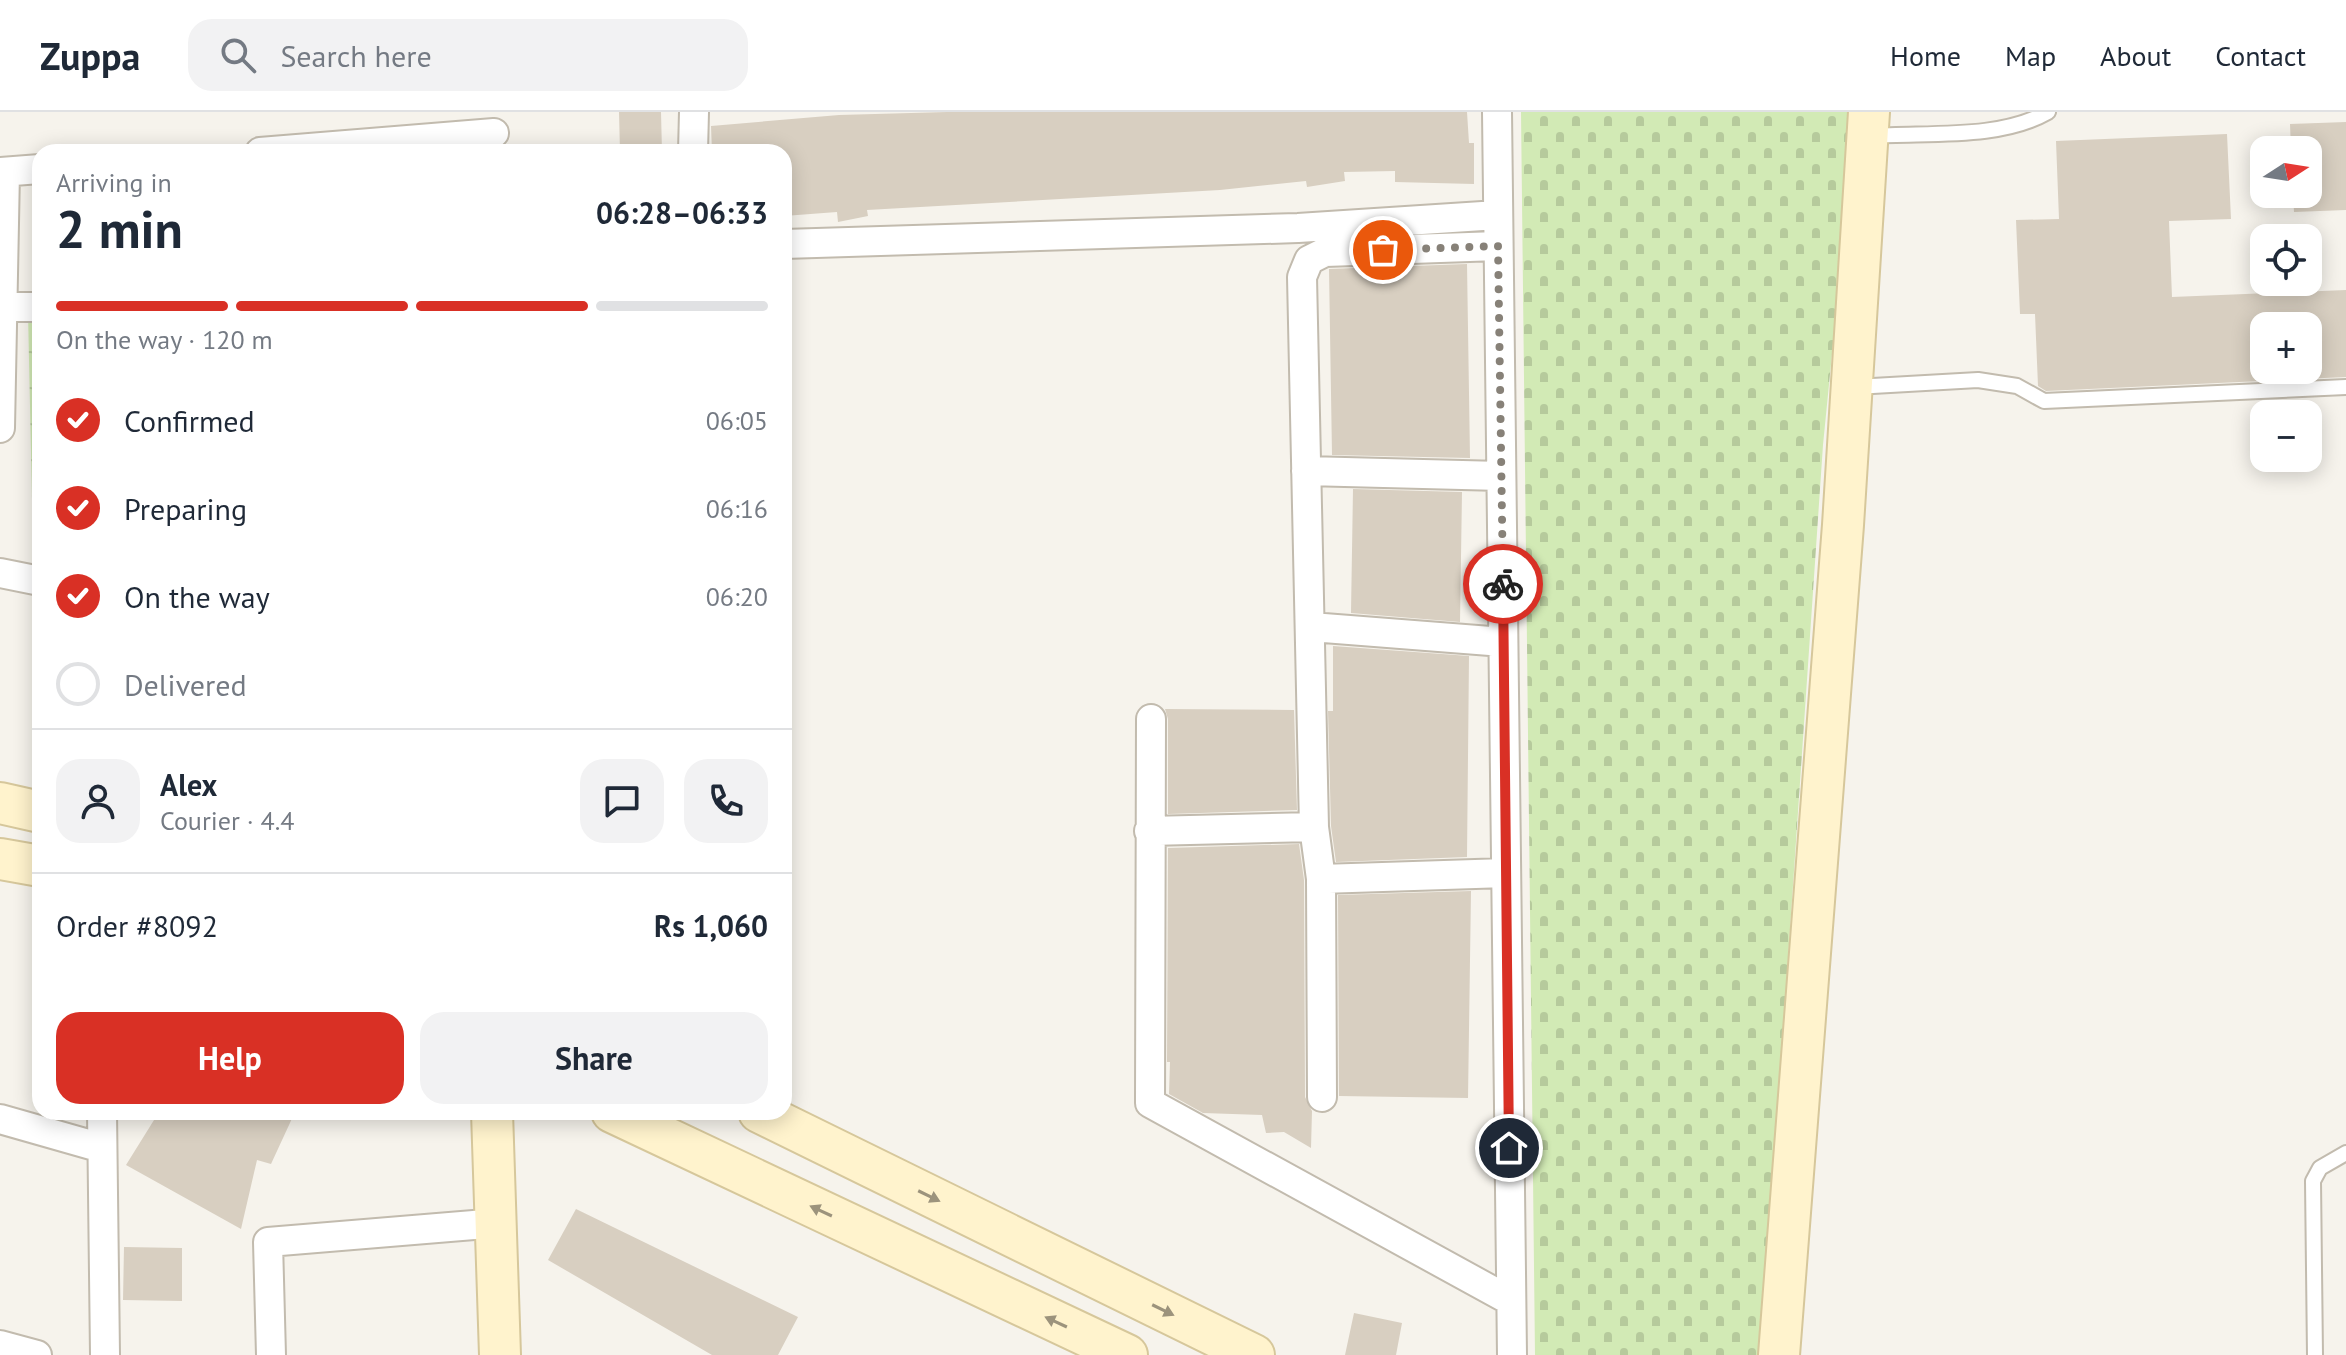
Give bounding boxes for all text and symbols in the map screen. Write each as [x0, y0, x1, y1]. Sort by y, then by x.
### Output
search box [188, 19, 748, 91]
text: Zuppa [40, 31, 140, 80]
icon: search [216, 33, 260, 77]
text: Search here [280, 36, 432, 75]
text: Home [1890, 37, 1961, 74]
text: Map [2005, 37, 2056, 74]
text: About [2100, 37, 2171, 74]
text: Contact [2215, 37, 2306, 74]
north arrow [2250, 136, 2322, 208]
map controls [2250, 136, 2322, 472]
text: Arriving in [56, 166, 172, 199]
text: 06:28–06:33 [596, 193, 768, 232]
text: 2 min [56, 195, 183, 262]
pin [1349, 216, 1417, 284]
button: locate [2250, 224, 2322, 296]
icon: bag [1361, 228, 1405, 272]
button: + [2250, 312, 2322, 384]
text: On the way · 120 m [56, 323, 273, 356]
icon: check [56, 398, 100, 442]
button: − [2250, 400, 2322, 472]
text: Confirmed [124, 401, 255, 440]
text: 06:05 [706, 404, 768, 437]
icon: check [56, 486, 100, 530]
text: Preparing [124, 489, 247, 528]
text: 06:16 [706, 492, 768, 525]
courier [1463, 544, 1543, 624]
icon: bike [1481, 562, 1525, 606]
icon: check [56, 574, 100, 618]
text: On the way [124, 577, 270, 616]
text: 06:20 [706, 580, 768, 613]
text: Delivered [124, 665, 247, 704]
button: person [56, 759, 140, 843]
button: chat [580, 759, 664, 843]
button: phone [684, 759, 768, 843]
text: Alex [160, 765, 217, 804]
text: Courier · 4.4 [160, 804, 294, 837]
text: Order #8092 [56, 906, 218, 945]
text: Rs 1,060 [654, 906, 768, 945]
button: Help [56, 1012, 404, 1104]
button: Share [420, 1012, 768, 1104]
pin [1475, 1114, 1543, 1182]
icon: home [1487, 1126, 1531, 1170]
one-way arrow [918, 1189, 941, 1203]
one-way arrow [809, 1204, 833, 1218]
one-way arrow [1151, 1304, 1174, 1317]
one-way arrow [1045, 1315, 1068, 1329]

